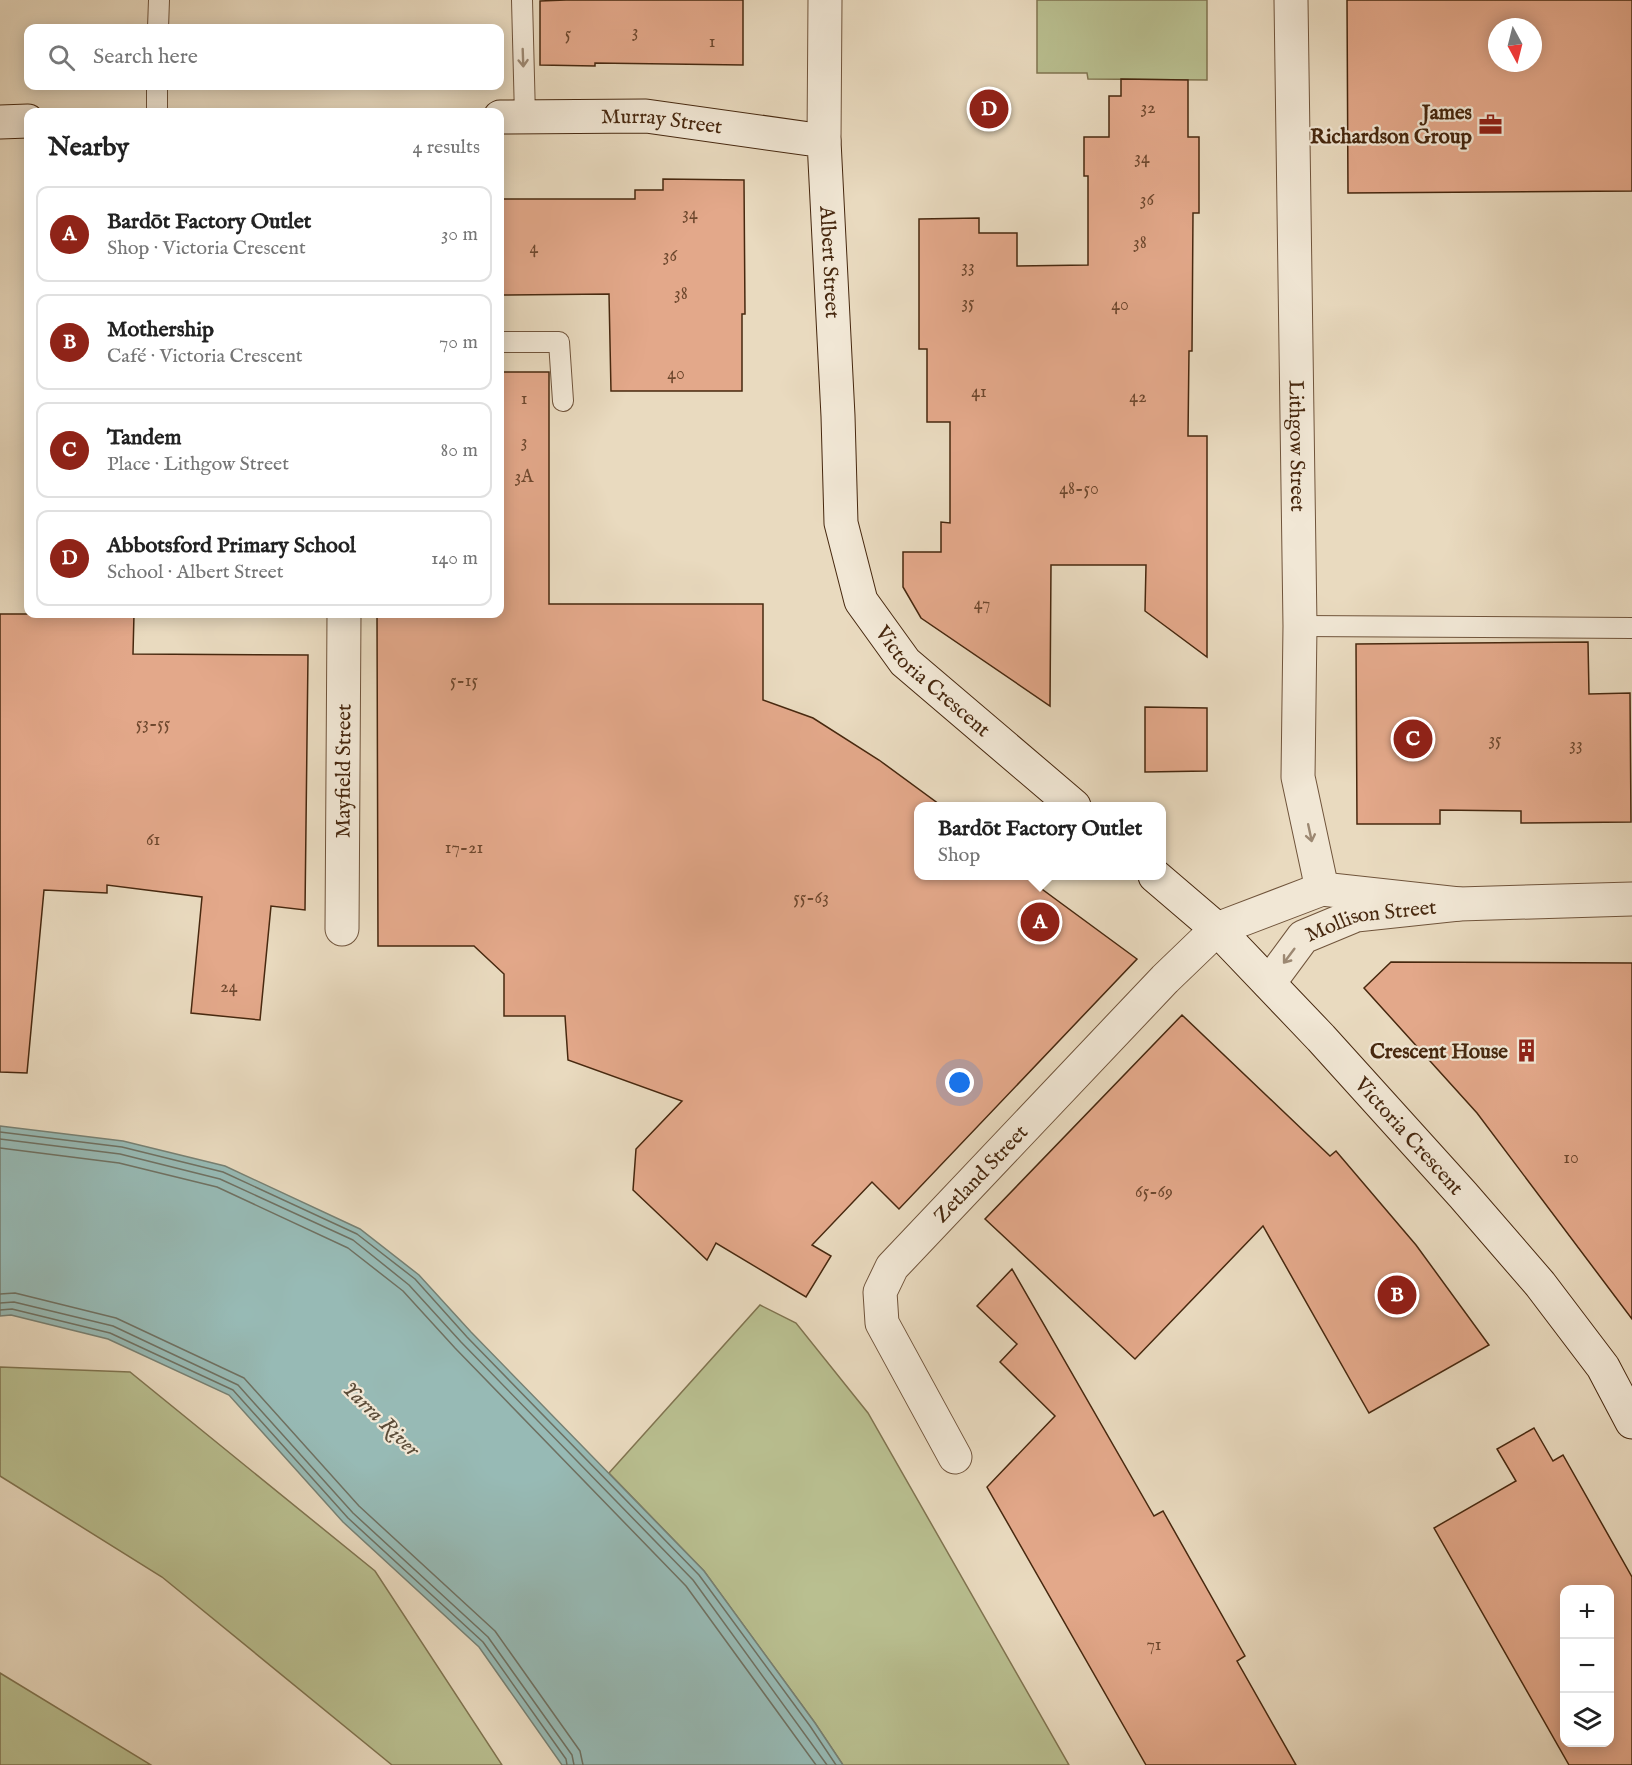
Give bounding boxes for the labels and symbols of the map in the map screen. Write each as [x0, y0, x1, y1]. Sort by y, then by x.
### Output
north arrow [1488, 18, 1542, 72]
house number: 3 [632, 21, 638, 44]
house number: 5 [565, 23, 572, 46]
house number: 1 [709, 31, 715, 54]
one-way arrow [518, 48, 529, 68]
pin: D [970, 86, 1008, 132]
house number: 32 [1140, 97, 1156, 120]
place label: James Richardson Group [1310, 100, 1473, 151]
street label: Murray Street [601, 104, 724, 142]
office icon: James Richardson Group [1477, 111, 1503, 137]
house number: 34 [1134, 147, 1150, 170]
house number: 36 [1140, 189, 1155, 212]
house number: 34 [682, 203, 698, 226]
street label: Albert Street [812, 204, 845, 319]
house number: 38 [1133, 232, 1147, 255]
house number: 4 [530, 237, 539, 260]
house number: 36 [663, 245, 678, 268]
house number: 33 [961, 256, 975, 279]
house number: 38 [674, 283, 688, 306]
house number: 35 [961, 292, 975, 315]
house number: 40 [1111, 294, 1129, 317]
house number: 40 [667, 363, 685, 386]
street label: Lithgow Street [1281, 380, 1310, 512]
house number: 41 [971, 381, 987, 404]
house number: 42 [1129, 386, 1147, 409]
house number: 1 [521, 388, 527, 411]
house number: 3 [521, 431, 527, 454]
house number: 3A [515, 466, 534, 489]
house number: 48-50 [1059, 478, 1099, 501]
house number: 47 [974, 593, 990, 616]
street label: Victoria Crescent [868, 620, 995, 744]
house number: 5-15 [450, 670, 479, 693]
street label: Mayfield Street [331, 704, 358, 838]
house number: 53-55 [136, 713, 171, 736]
pin: C [1394, 716, 1432, 762]
house number: 35 [1488, 729, 1502, 752]
house number: 33 [1569, 734, 1583, 757]
one-way arrow [1305, 823, 1317, 842]
house number: 61 [146, 829, 160, 852]
house number: 17-21 [445, 837, 483, 860]
house number: 55-63 [793, 887, 829, 910]
street label: Mollison Street [1302, 894, 1438, 950]
pin: A [1020, 900, 1060, 944]
one-way arrow [1283, 947, 1296, 963]
house number: 24 [220, 976, 238, 999]
building icon: Crescent House [1513, 1038, 1539, 1064]
place label: Crescent House [1370, 1039, 1508, 1066]
your location [945, 1068, 974, 1097]
street label: Victoria Crescent [1347, 1071, 1469, 1202]
street label: Zetland Street [929, 1120, 1035, 1230]
house number: 10 [1563, 1147, 1579, 1170]
house number: 65-69 [1135, 1181, 1173, 1204]
pin: B [1378, 1272, 1416, 1318]
water label: Yarra River [336, 1376, 426, 1464]
house number: 71 [1146, 1634, 1162, 1657]

